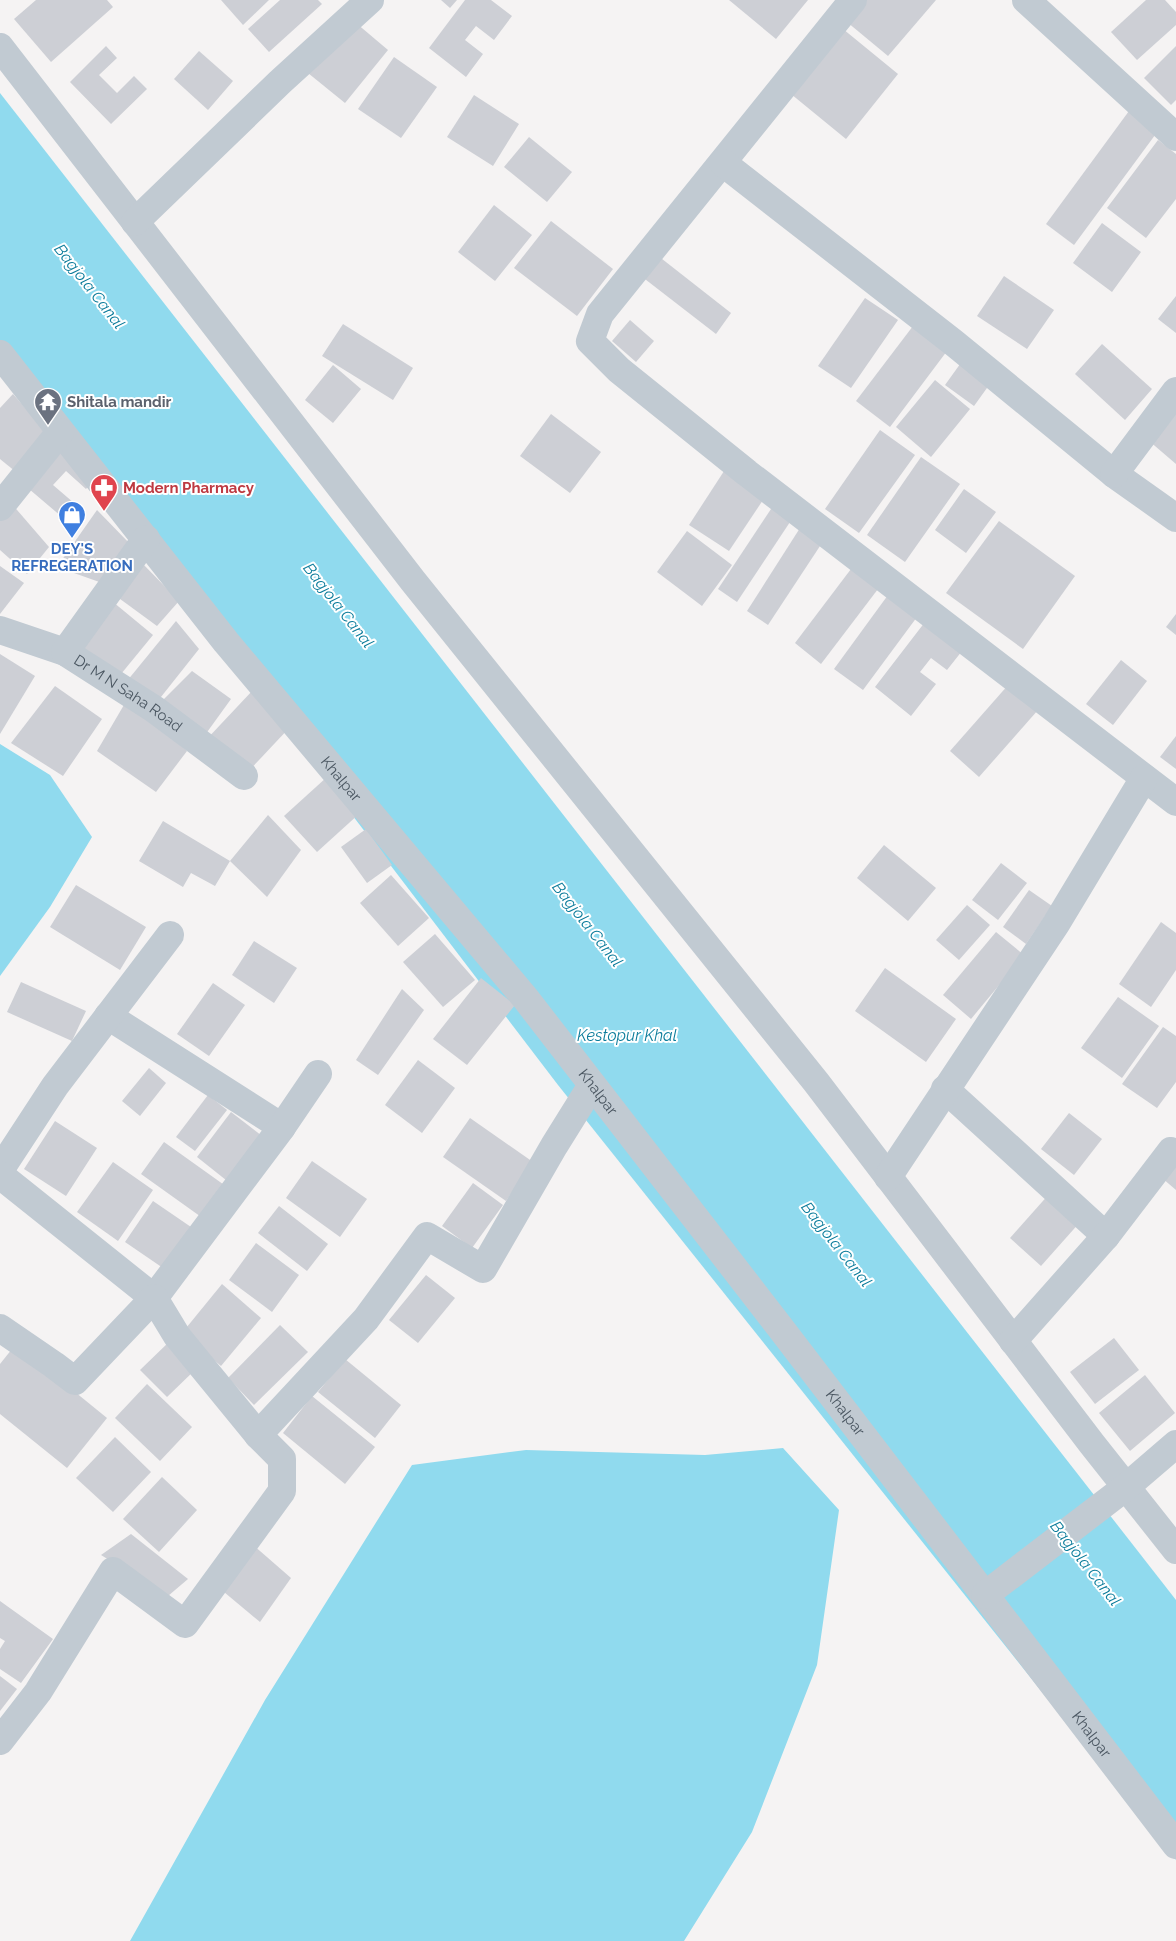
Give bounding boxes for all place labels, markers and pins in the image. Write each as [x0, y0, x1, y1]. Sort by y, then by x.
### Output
temple icon: Shitala mandir [33, 387, 63, 426]
place label: Shitala mandir [67, 393, 172, 411]
pharmacy icon: Modern Pharmacy [89, 473, 119, 512]
place label: Modern Pharmacy [123, 479, 255, 497]
shop icon: DEY'S REFREGERATION [57, 500, 87, 539]
place label: DEY'S REFREGERATION [11, 540, 133, 575]

